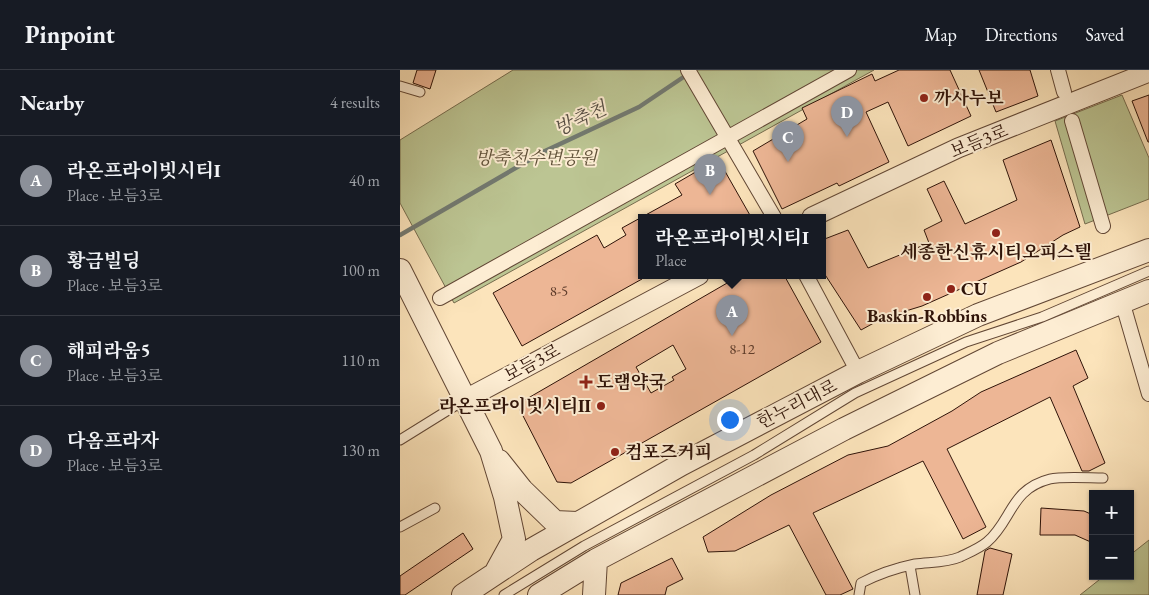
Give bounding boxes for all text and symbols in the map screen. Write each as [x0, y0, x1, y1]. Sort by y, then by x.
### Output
text: Pinpoint [25, 19, 115, 50]
text: Map [925, 23, 957, 46]
text: Directions [985, 23, 1057, 46]
text: Saved [1085, 23, 1124, 46]
place label: 까사누보 [934, 86, 1004, 109]
text: Nearby [20, 89, 84, 116]
text: 4 results [330, 92, 380, 113]
marker: 까사누보 [918, 92, 930, 104]
water label: 방축천 [550, 95, 612, 141]
pin: D [831, 96, 863, 137]
street label: 보듬3로 [946, 118, 1011, 163]
pin: C [772, 121, 804, 162]
park label: 방축천수변공원 [475, 146, 598, 169]
pin: B [694, 154, 726, 195]
text: 라온프라이빗시티Ⅰ [67, 158, 221, 183]
text: A [30, 170, 42, 191]
text: 40 m [349, 170, 380, 191]
text: Place · 보듬3로 [67, 185, 162, 206]
popup [638, 214, 826, 279]
text: 라온프라이빗시티Ⅰ [655, 225, 809, 250]
marker: 세종한신휴시티오피스텔 [990, 227, 1002, 239]
place label: 세종한신휴시티오피스텔 [900, 240, 1092, 263]
text: 황금빌딩 [67, 248, 140, 273]
text: Place [655, 250, 687, 271]
text: B [31, 260, 41, 281]
text: 100 m [341, 260, 380, 281]
text: Place · 보듬3로 [67, 275, 162, 296]
place label: CU [961, 277, 988, 300]
house number: 8-5 [550, 281, 568, 300]
marker: CU [945, 283, 957, 295]
marker: Baskin-Robbins [921, 291, 933, 303]
pin: A [716, 295, 748, 336]
place label: Baskin-Robbins [867, 304, 987, 327]
text: 해피라움5 [67, 338, 150, 363]
street label: 보듬3로 [500, 338, 564, 387]
house number: 8-12 [729, 339, 756, 358]
text: C [30, 350, 42, 371]
text: 110 m [341, 350, 380, 371]
text: Place · 보듬3로 [67, 365, 162, 386]
place label: 도램약국 [596, 370, 666, 393]
street label: 한누리대로 [753, 374, 841, 434]
marker: 도램약국 [580, 376, 592, 388]
place label: 라온프라이빗시티Ⅱ [439, 394, 591, 417]
marker: 라온프라이빗시티Ⅱ [595, 400, 607, 412]
your location [717, 407, 743, 433]
text: 다옴프라자 [67, 428, 159, 453]
text: D [30, 440, 42, 461]
text: 130 m [341, 440, 380, 461]
place label: 컴포즈커피 [625, 440, 712, 463]
marker: 컴포즈커피 [609, 446, 621, 458]
text: Place · 보듬3로 [67, 455, 162, 476]
map controls [1089, 490, 1134, 580]
button: + [1089, 490, 1134, 535]
button: − [1089, 535, 1134, 580]

